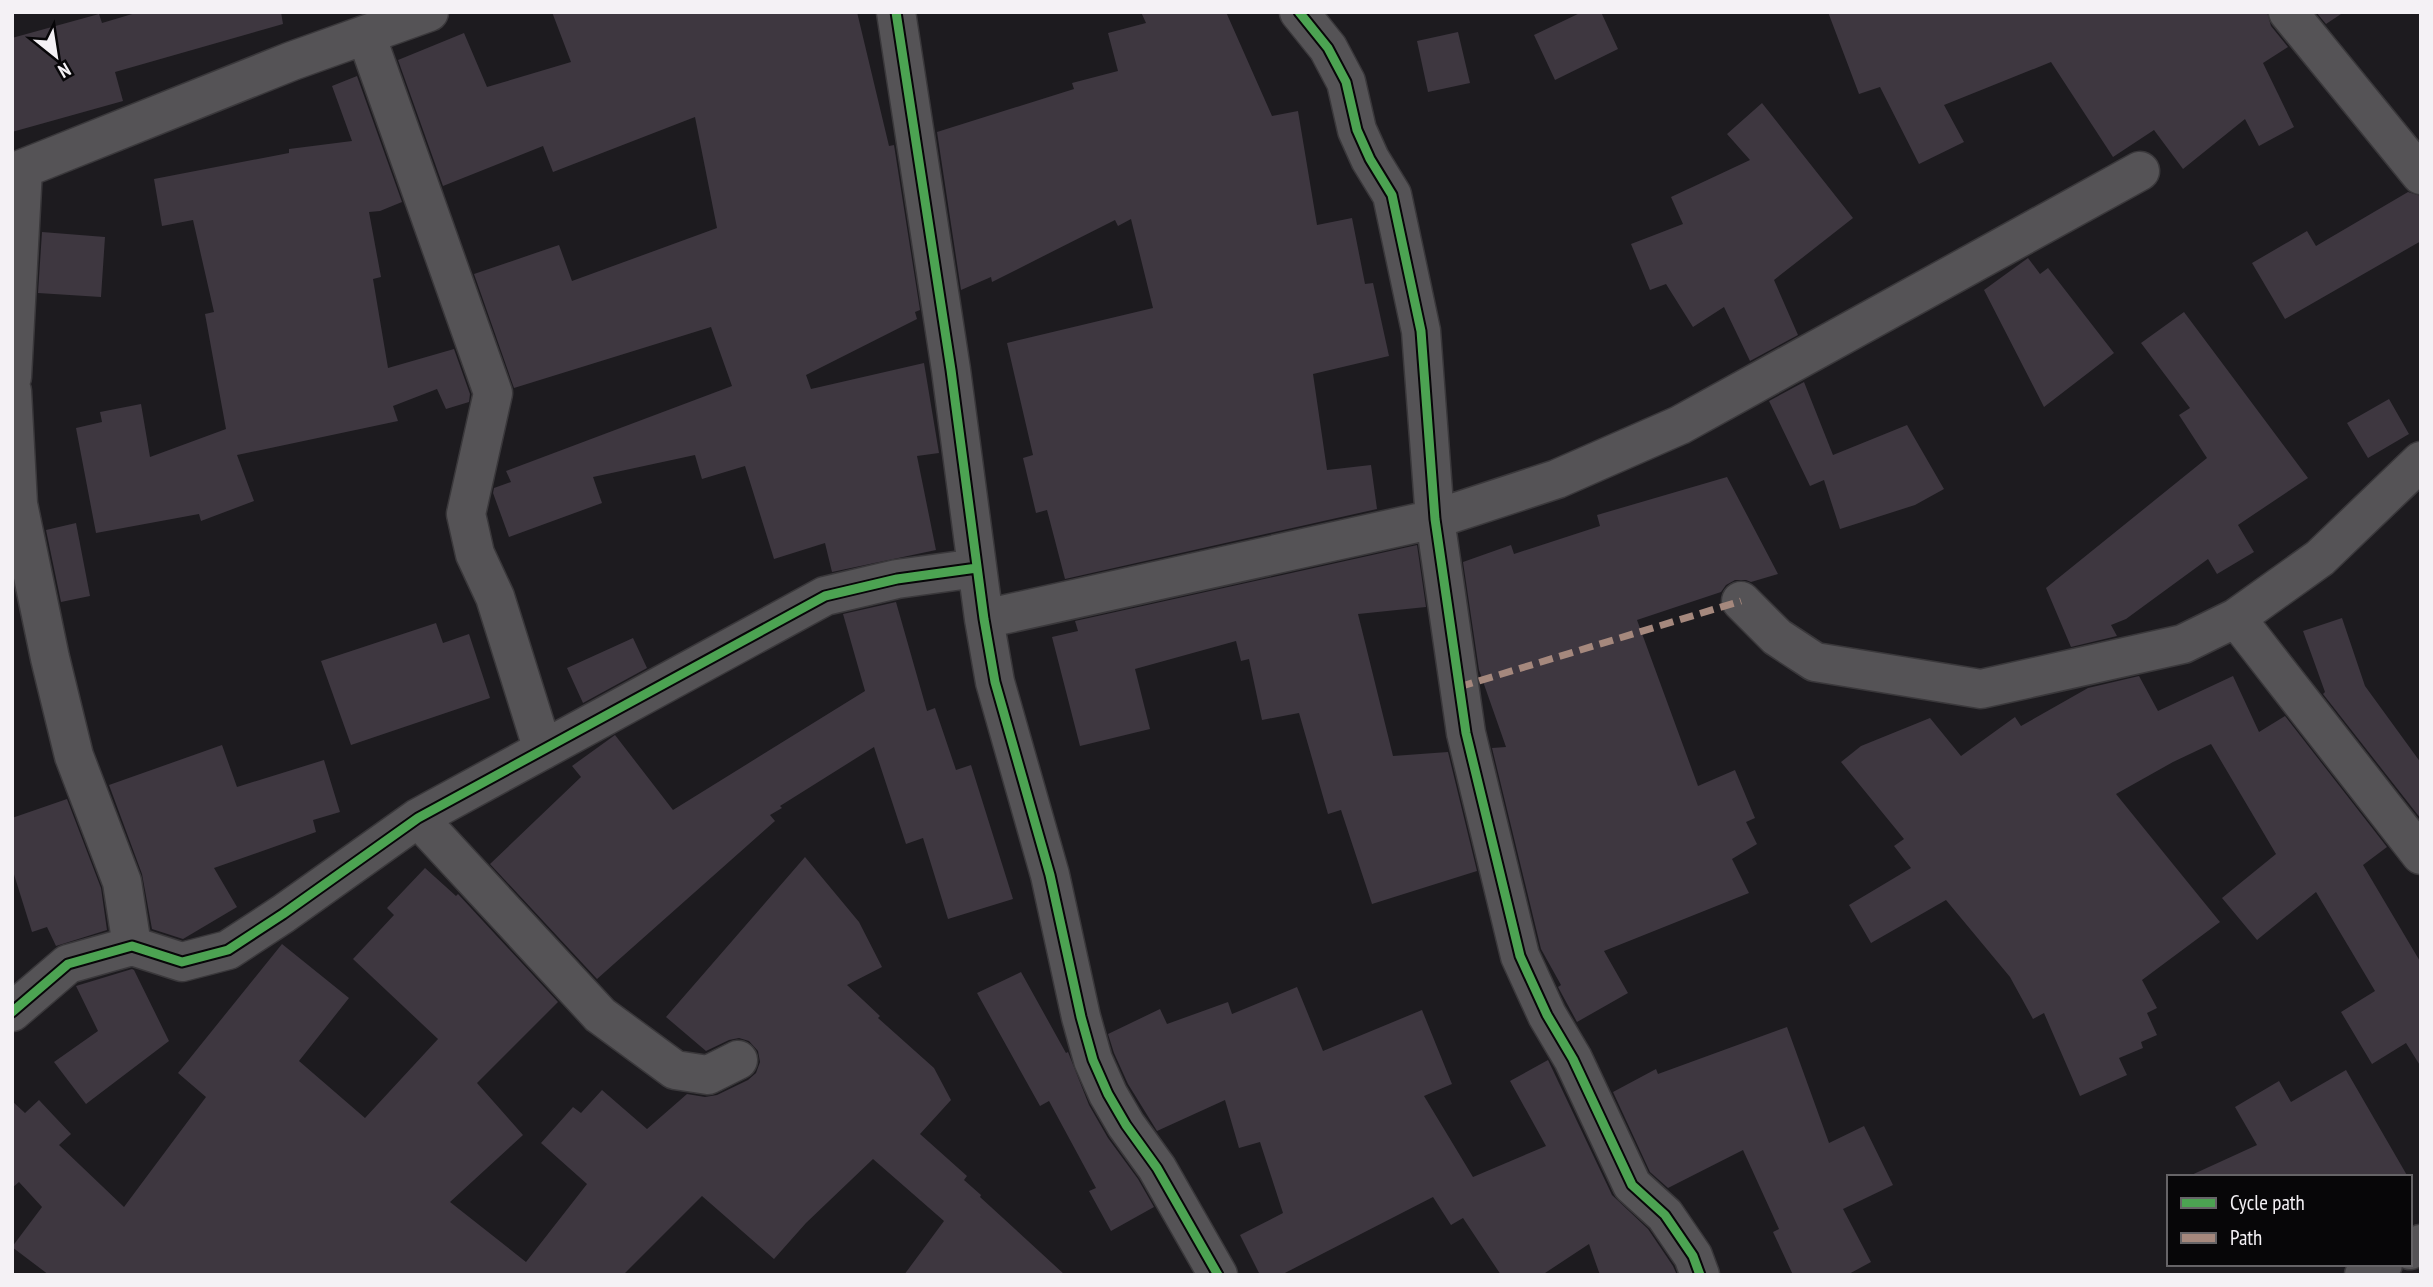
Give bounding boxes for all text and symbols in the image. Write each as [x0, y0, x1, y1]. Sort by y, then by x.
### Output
north arrow [21, 21, 91, 91]
text: N [54, 58, 75, 84]
legend [2167, 1175, 2412, 1266]
text: Cycle path [2230, 1189, 2305, 1216]
text: Path [2230, 1224, 2262, 1251]

